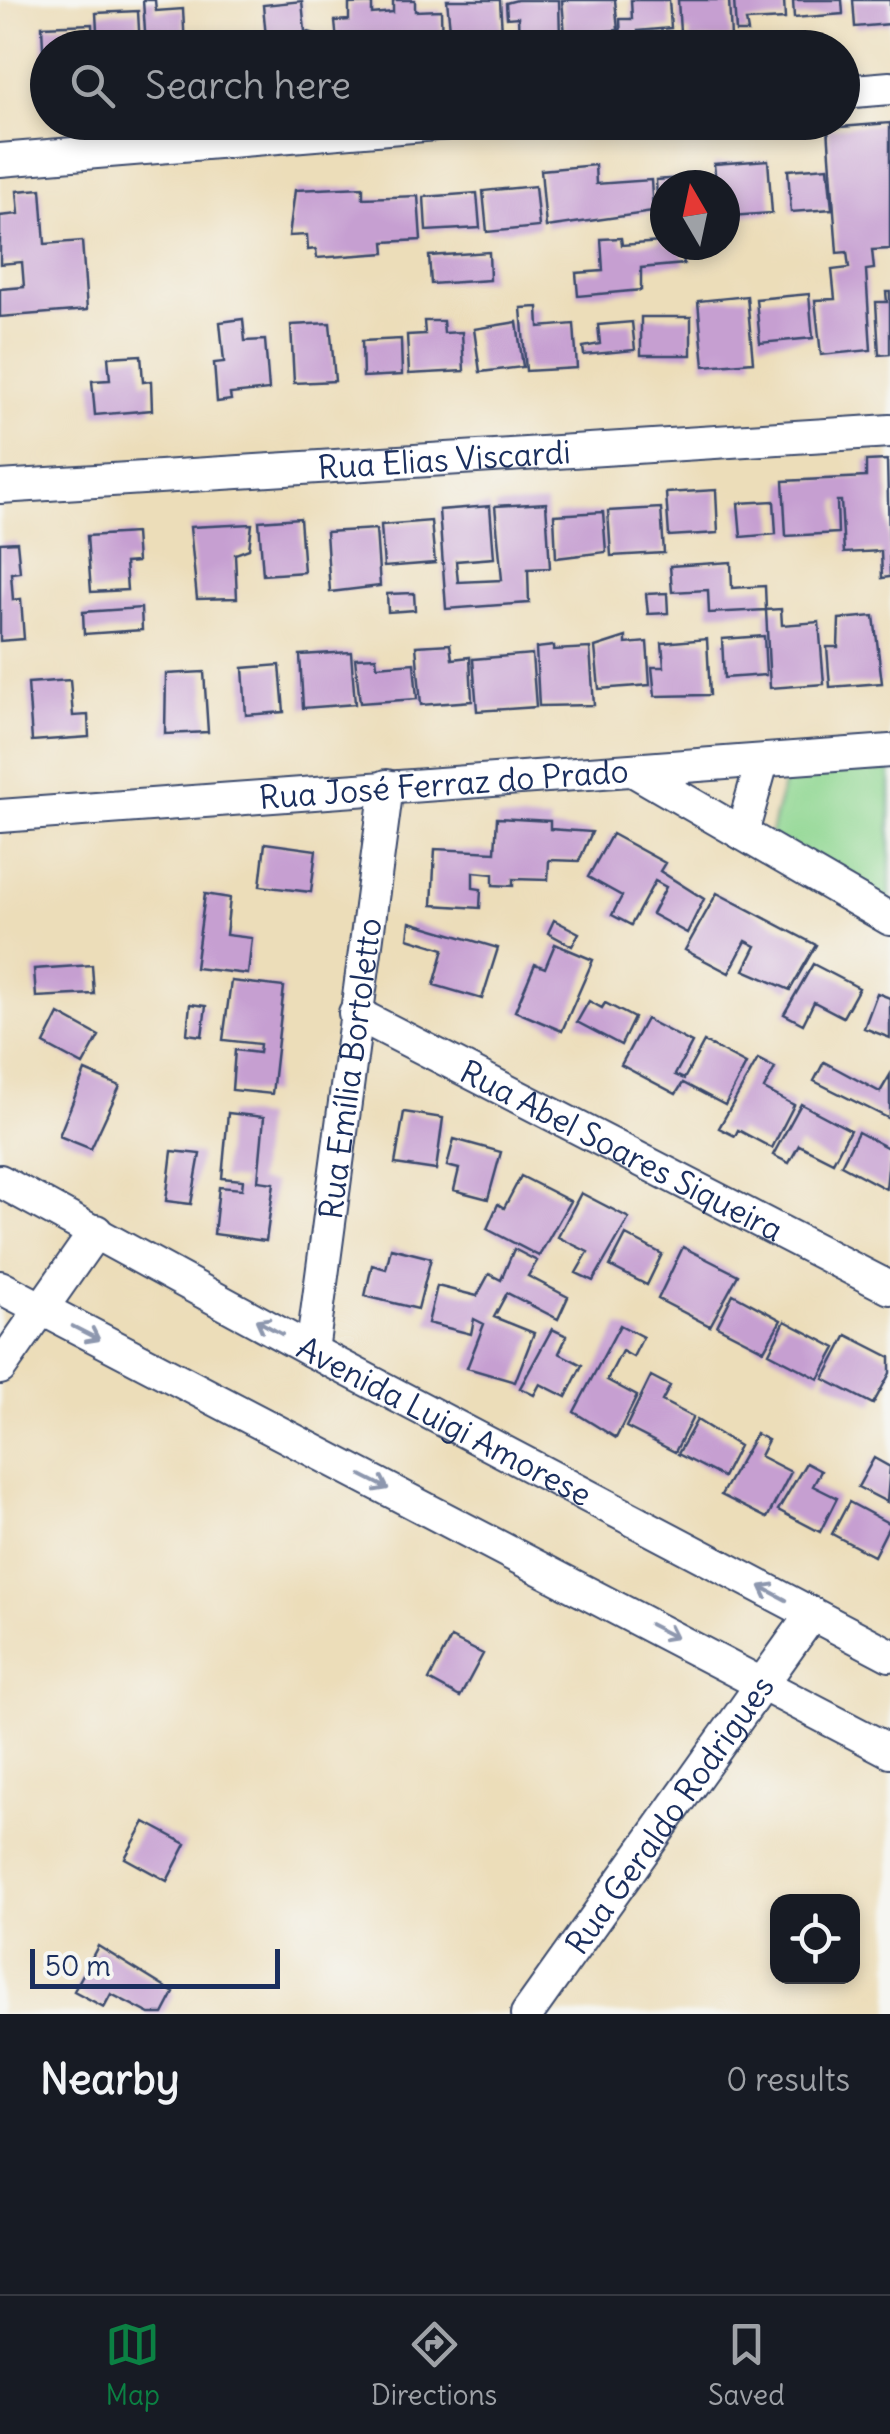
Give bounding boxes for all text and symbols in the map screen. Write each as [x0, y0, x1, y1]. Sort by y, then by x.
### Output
search box [30, 30, 860, 140]
icon: search [65, 58, 120, 113]
text: Search here [145, 62, 351, 109]
north arrow [650, 170, 740, 260]
street label: Rua Elias Viscardi [317, 431, 572, 487]
street label: Rua José Ferraz do Prado [258, 750, 630, 818]
street label: Rua Emília Bortoletto [309, 915, 390, 1222]
street label: Rua Abel Soares Siqueira [454, 1050, 790, 1250]
one-way arrow [254, 1317, 284, 1337]
one-way arrow [70, 1324, 100, 1343]
street label: Avenida Luigi Amorese [290, 1326, 599, 1515]
one-way arrow [359, 1473, 389, 1492]
one-way arrow [758, 1583, 788, 1602]
one-way arrow [648, 1622, 678, 1641]
street label: Rua Geraldo Rodrigues [556, 1667, 782, 1962]
map controls [770, 1894, 860, 1984]
button: locate [770, 1894, 860, 1984]
scale bar [30, 1944, 280, 1988]
text: 50 m [45, 1948, 111, 1984]
text: Nearby [40, 2053, 179, 2105]
text: 0 results [726, 2059, 850, 2100]
tab: Map [105, 2317, 160, 2413]
tab: Directions [371, 2317, 497, 2413]
tab: Saved [708, 2317, 785, 2413]

